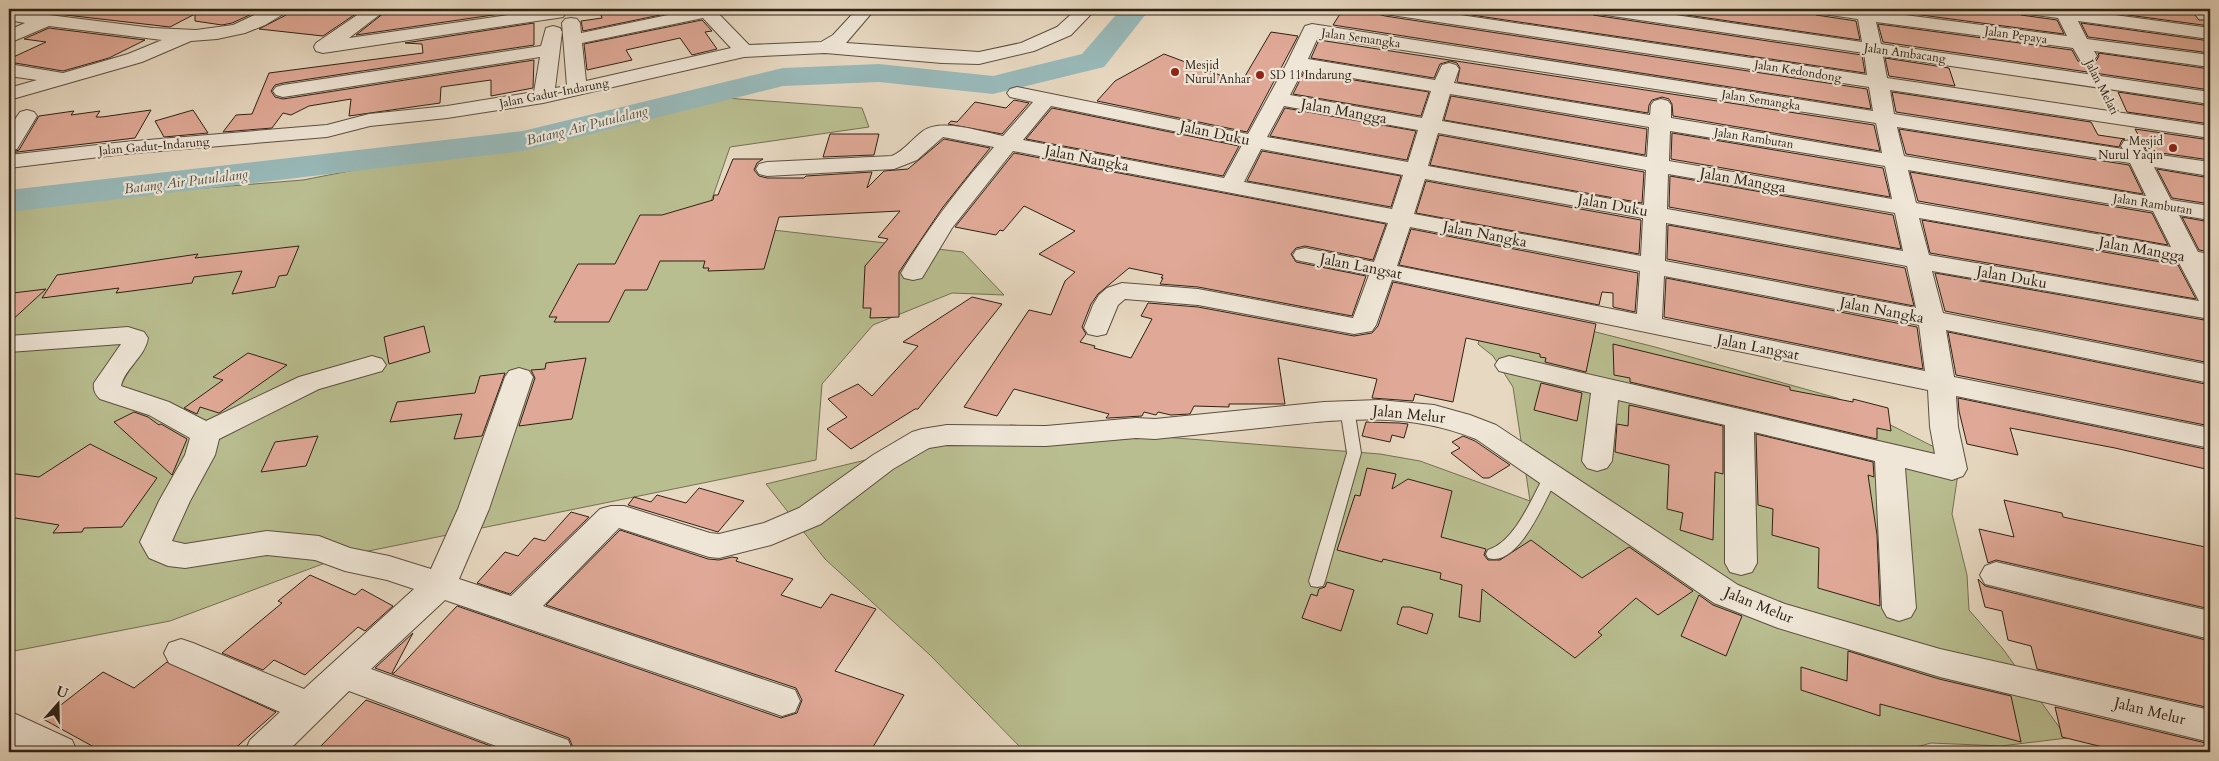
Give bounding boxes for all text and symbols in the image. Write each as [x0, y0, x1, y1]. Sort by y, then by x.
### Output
street label: Jalan Pepaya [1982, 22, 2049, 47]
street label: Jalan Semangka [1319, 24, 1402, 52]
street label: Jalan Ambacang [1861, 39, 1947, 67]
street label: Jalan Melati [2080, 55, 2123, 118]
street label: Jalan Kedondong [1751, 56, 1843, 86]
place label: Mesjid Nurul Anhar [1185, 57, 1251, 87]
marker: Mesjid Nurul Anhar [1169, 66, 1181, 78]
place label: SD 11 Indarung [1270, 67, 1352, 83]
marker: SD 11 Indarung [1254, 69, 1266, 81]
street label: Jalan Gadut-Indarung [496, 74, 610, 112]
street label: Jalan Semangka [1719, 86, 1802, 114]
street label: Jalan Mangga [1298, 93, 1389, 128]
water label: Batang Air Putulalang [524, 101, 651, 150]
street label: Jalan Duku [1176, 115, 1252, 150]
street label: Jalan Rambutan [1711, 124, 1795, 152]
street label: Jalan Gadut-Indarung [96, 133, 210, 159]
place label: Mesjid Nurul Yaqin [2098, 133, 2164, 163]
street label: Jalan Nangka [1041, 140, 1131, 176]
marker: Mesjid Nurul Yaqin [2167, 142, 2179, 154]
street label: Jalan Mangga [1697, 162, 1788, 197]
water label: Batang Air Putulalang [123, 164, 250, 199]
street label: Jalan Duku [1574, 189, 1650, 221]
street label: Jalan Rambutan [2110, 190, 2194, 218]
street label: Jalan Nangka [1439, 216, 1529, 252]
street label: Jalan Mangga [2096, 231, 2187, 266]
street label: Jalan Langsat [1316, 248, 1404, 284]
street label: Jalan Duku [1973, 261, 2049, 293]
street label: Jalan Nangka [1836, 292, 1926, 328]
street label: Jalan Langsat [1713, 329, 1801, 365]
street label: Jalan Melur [1370, 400, 1447, 428]
street label: Jalan Melur [1720, 581, 1797, 628]
north arrow [32, 678, 82, 728]
text: U [54, 681, 71, 703]
street label: Jalan Melur [2110, 692, 2188, 730]

